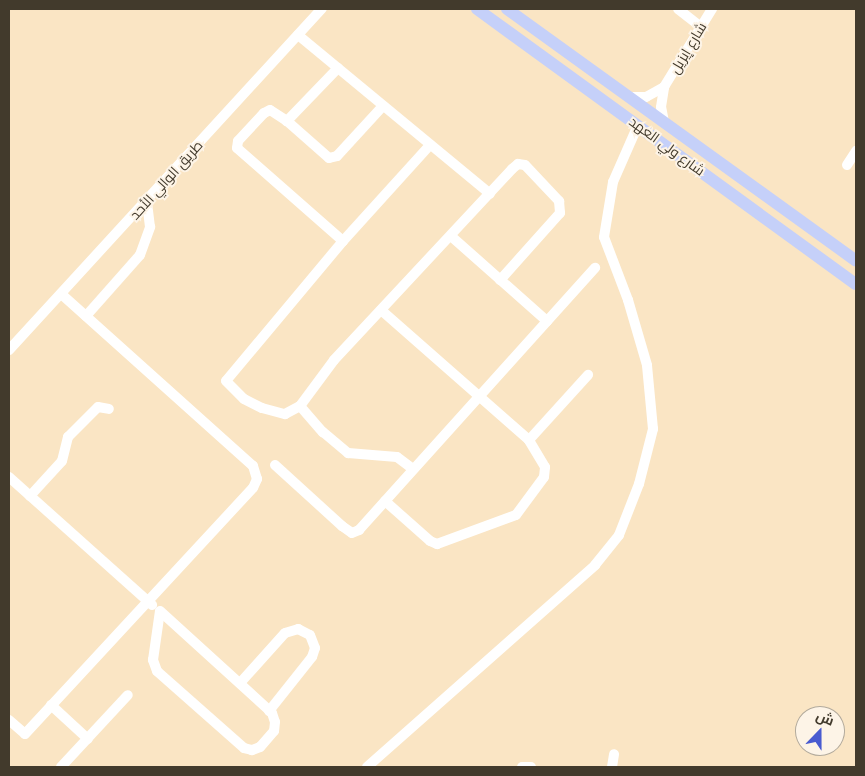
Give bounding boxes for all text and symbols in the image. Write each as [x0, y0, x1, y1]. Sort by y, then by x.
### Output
street label: شارع إيزيل [666, 19, 710, 77]
street label: شارع ولي العهد [626, 113, 708, 179]
street label: طريق الوالي الأحد [126, 137, 206, 223]
north arrow [795, 706, 845, 756]
text: ش [814, 706, 837, 730]

